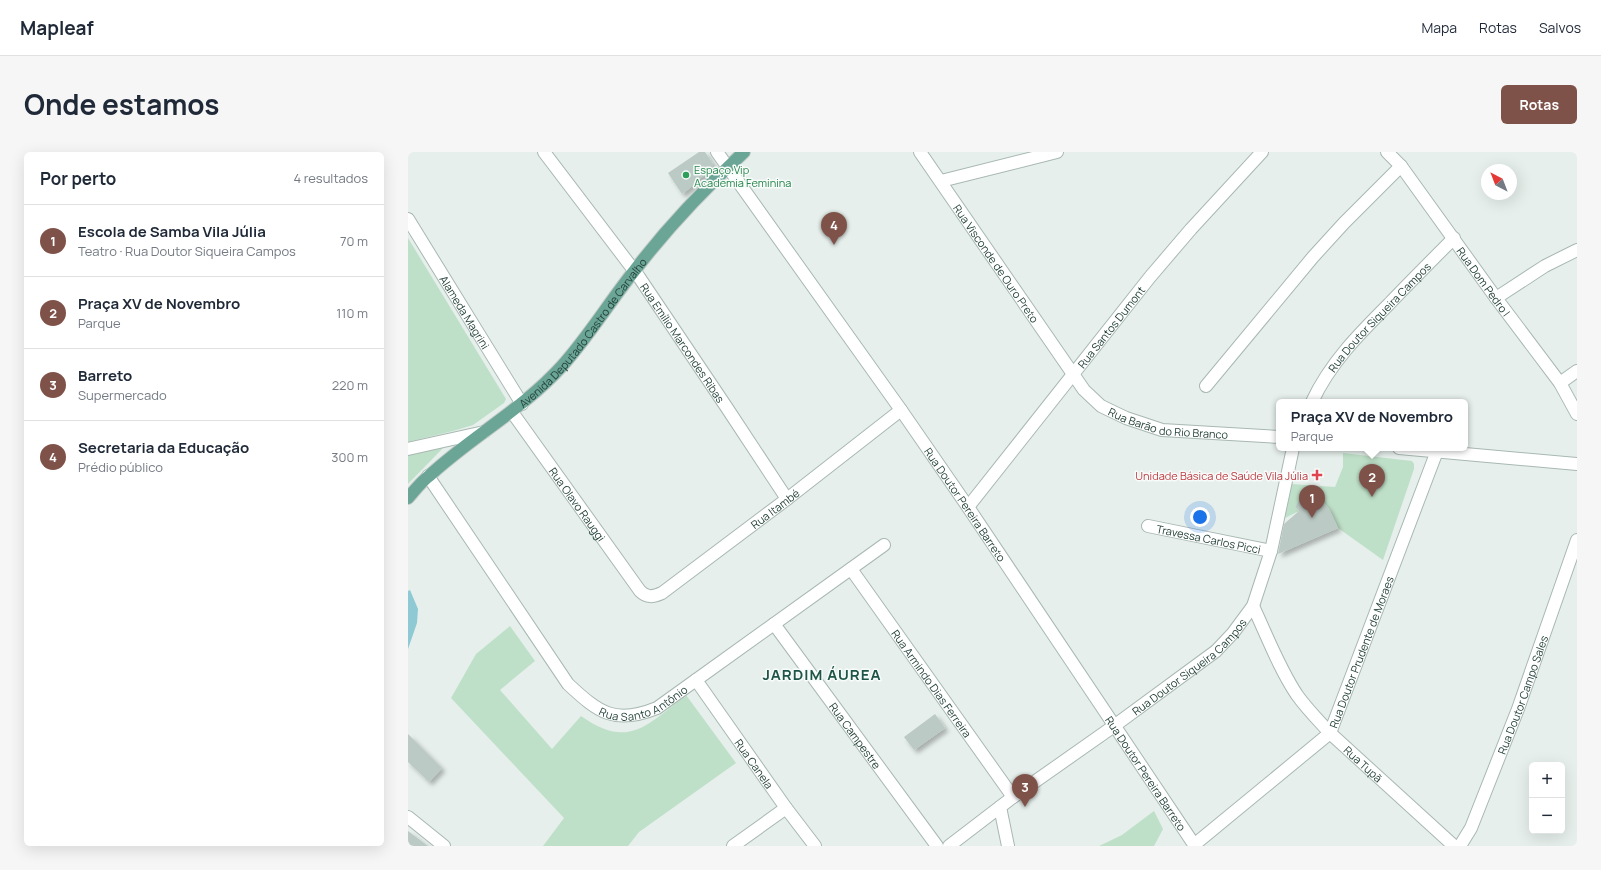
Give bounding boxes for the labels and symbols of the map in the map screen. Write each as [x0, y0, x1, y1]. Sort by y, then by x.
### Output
place label: Espaço.Vip Academia Feminina [694, 162, 791, 190]
north arrow [1481, 164, 1517, 200]
marker: Espaço.Vip Academia Feminina [681, 170, 691, 180]
street label: Rua Visconde de Ouro Preto [951, 201, 1043, 326]
pin: 4 [821, 212, 847, 245]
street label: Rua Dom Pedro I [1454, 244, 1514, 319]
street label: Avenida Deputado Castro de Carvalho [515, 254, 650, 410]
street label: Rua Doutor Siqueira Campos [1324, 258, 1434, 375]
street label: Alameda Magrini [437, 272, 494, 351]
street label: Rua Emílio Marcondes Ribas [638, 280, 729, 405]
street label: Rua Santos Dumont [1074, 283, 1148, 371]
street label: Rua Barão do Rio Branco [1106, 403, 1229, 441]
street label: Rua Doutor Pereira Barreto [921, 444, 1010, 565]
street label: Rua Olavo Rauggi [546, 464, 609, 544]
pin: 2 [1359, 464, 1385, 497]
place label: Unidade Básica de Saúde Vila Júlia [1135, 468, 1308, 483]
marker: Unidade Básica de Saúde Vila Júlia [1311, 469, 1323, 481]
street label: Rua Itambé [747, 485, 802, 531]
pin: 1 [1299, 485, 1325, 518]
your location [1190, 507, 1210, 527]
street label: Travessa Carlos Picci [1155, 520, 1262, 556]
street label: Rua Doutor Prudente de Moraes [1325, 573, 1397, 730]
street label: Rua Doutor Siqueira Campos [1129, 615, 1249, 718]
street label: Rua Armindo Dias Ferreira [889, 626, 976, 740]
street label: Rua Doutor Campo Sales [1493, 633, 1551, 756]
district label: JARDIM ÁUREA [763, 664, 882, 685]
street label: Rua Santo Antônio [597, 681, 690, 723]
street label: Rua Campestre [826, 699, 885, 772]
street label: Rua Doutor Pereira Barreto [1102, 713, 1190, 834]
street label: Rua Canela [732, 736, 777, 791]
street label: Rua Tupã [1341, 742, 1386, 785]
pin: 3 [1012, 774, 1038, 807]

